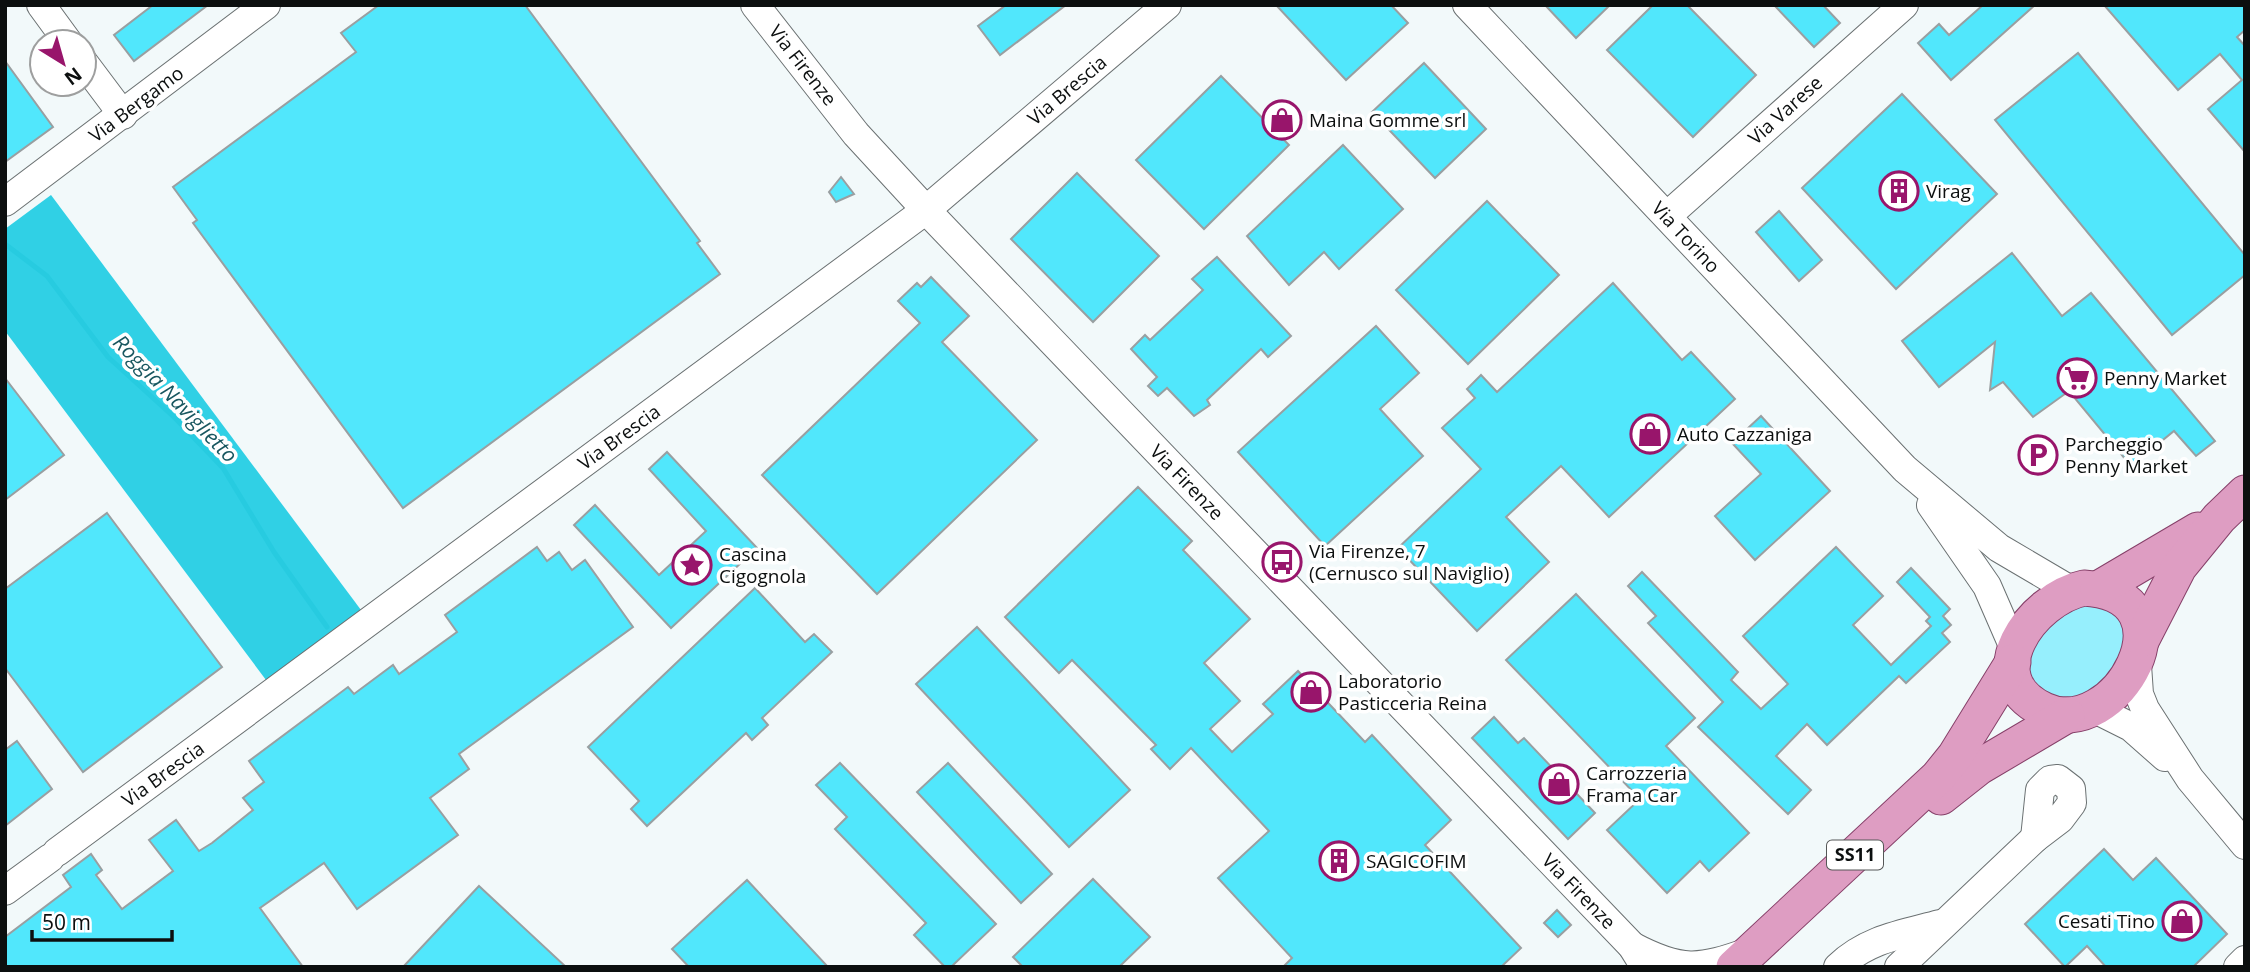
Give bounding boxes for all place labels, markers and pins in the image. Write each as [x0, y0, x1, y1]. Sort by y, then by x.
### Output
shop icon: Maina Gomme srl [1261, 99, 1303, 141]
place label: Maina Gomme srl [1309, 107, 1466, 133]
building icon: Virag [1878, 170, 1920, 212]
place label: Virag [1926, 178, 1971, 204]
supermarket icon: Penny Market [2056, 357, 2098, 399]
place label: Penny Market [2104, 365, 2227, 391]
shop icon: Auto Cazzaniga [1629, 413, 1671, 455]
place label: Auto Cazzaniga [1677, 421, 1812, 447]
place label: Parcheggio Penny Market [2065, 431, 2188, 479]
parking icon: Parcheggio Penny Market [2017, 434, 2059, 476]
place label: Via Firenze, 7 (Cernusco sul Naviglio) [1309, 538, 1509, 586]
place label: Cascina Cigognola [719, 541, 806, 589]
bus stop icon: Via Firenze, 7 (Cernusco sul Naviglio) [1261, 541, 1303, 583]
place icon: Cascina Cigognola [671, 544, 713, 586]
place label: Laboratorio Pasticceria Reina [1338, 668, 1487, 716]
shop icon: Laboratorio Pasticceria Reina [1290, 671, 1332, 713]
place label: Carrozzeria Frama Car [1586, 760, 1687, 808]
shop icon: Carrozzeria Frama Car [1538, 763, 1580, 805]
building icon: SAGICOFIM [1318, 840, 1360, 882]
place label: SAGICOFIM [1366, 848, 1467, 874]
shop icon: Cesati Tino [2161, 900, 2203, 942]
place label: Cesati Tino [2058, 908, 2155, 934]

